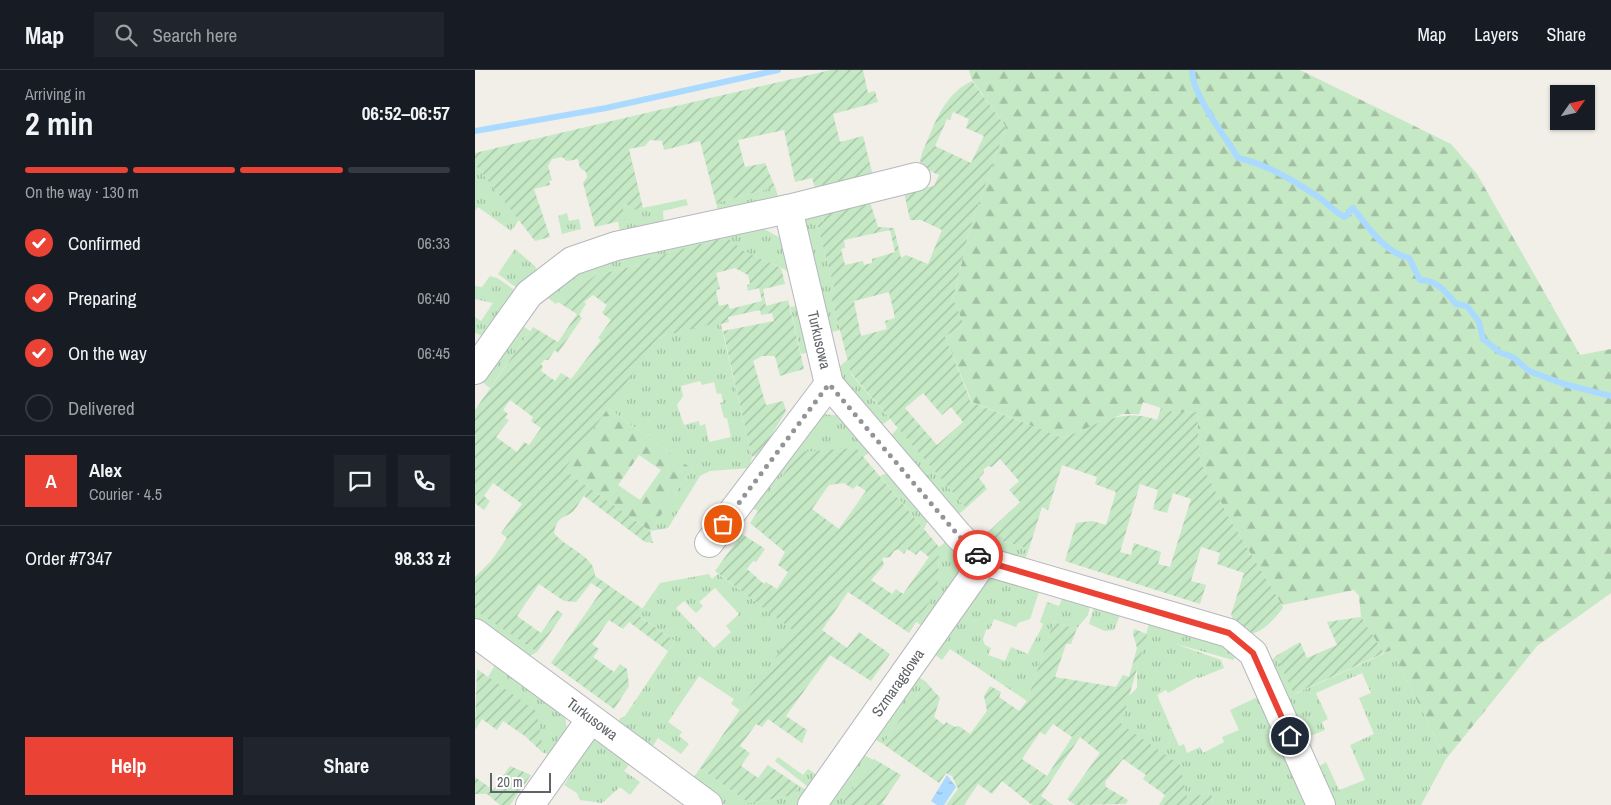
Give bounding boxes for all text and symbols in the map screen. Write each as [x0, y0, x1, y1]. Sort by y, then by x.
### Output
search box [94, 12, 444, 57]
text: Map [25, 19, 64, 51]
icon: search [112, 21, 140, 49]
text: Search here [152, 22, 237, 48]
text: Map [1418, 22, 1446, 47]
text: Layers [1474, 22, 1519, 47]
text: Share [1547, 22, 1586, 47]
text: Arriving in [25, 83, 86, 105]
north arrow [1550, 85, 1595, 130]
map controls [1550, 85, 1595, 130]
text: 06:52–06:57 [362, 100, 450, 126]
text: 2 min [25, 102, 94, 145]
text: On the way · 130 m [25, 181, 139, 203]
icon: check [25, 229, 53, 257]
text: Confirmed [68, 230, 141, 256]
text: 06:33 [417, 232, 450, 254]
icon: check [25, 284, 53, 312]
text: Preparing [68, 285, 136, 311]
text: 06:40 [417, 287, 450, 309]
street label: Turkusowa [803, 309, 836, 371]
icon: check [25, 339, 53, 367]
text: On the way [68, 340, 147, 366]
text: 06:45 [417, 342, 450, 364]
text: Delivered [68, 395, 135, 421]
button: chat [334, 455, 386, 507]
button: phone [398, 455, 450, 507]
text: Alex [89, 457, 122, 483]
text: A [45, 468, 57, 494]
text: Courier · 4.5 [89, 483, 162, 505]
pin [702, 503, 744, 545]
icon: bag [709, 510, 737, 538]
courier [953, 530, 1003, 580]
icon: car [964, 541, 992, 569]
text: Order #7347 [25, 545, 112, 571]
text: 98.33 zł [395, 545, 450, 571]
street label: Szmaragdowa [866, 644, 929, 721]
street label: Turkusowa [562, 692, 622, 745]
pin [1269, 715, 1311, 757]
icon: home [1276, 722, 1304, 750]
button: Help [25, 737, 233, 795]
button: Share [243, 737, 450, 795]
scale bar [490, 770, 551, 793]
text: 20 m [497, 773, 523, 791]

